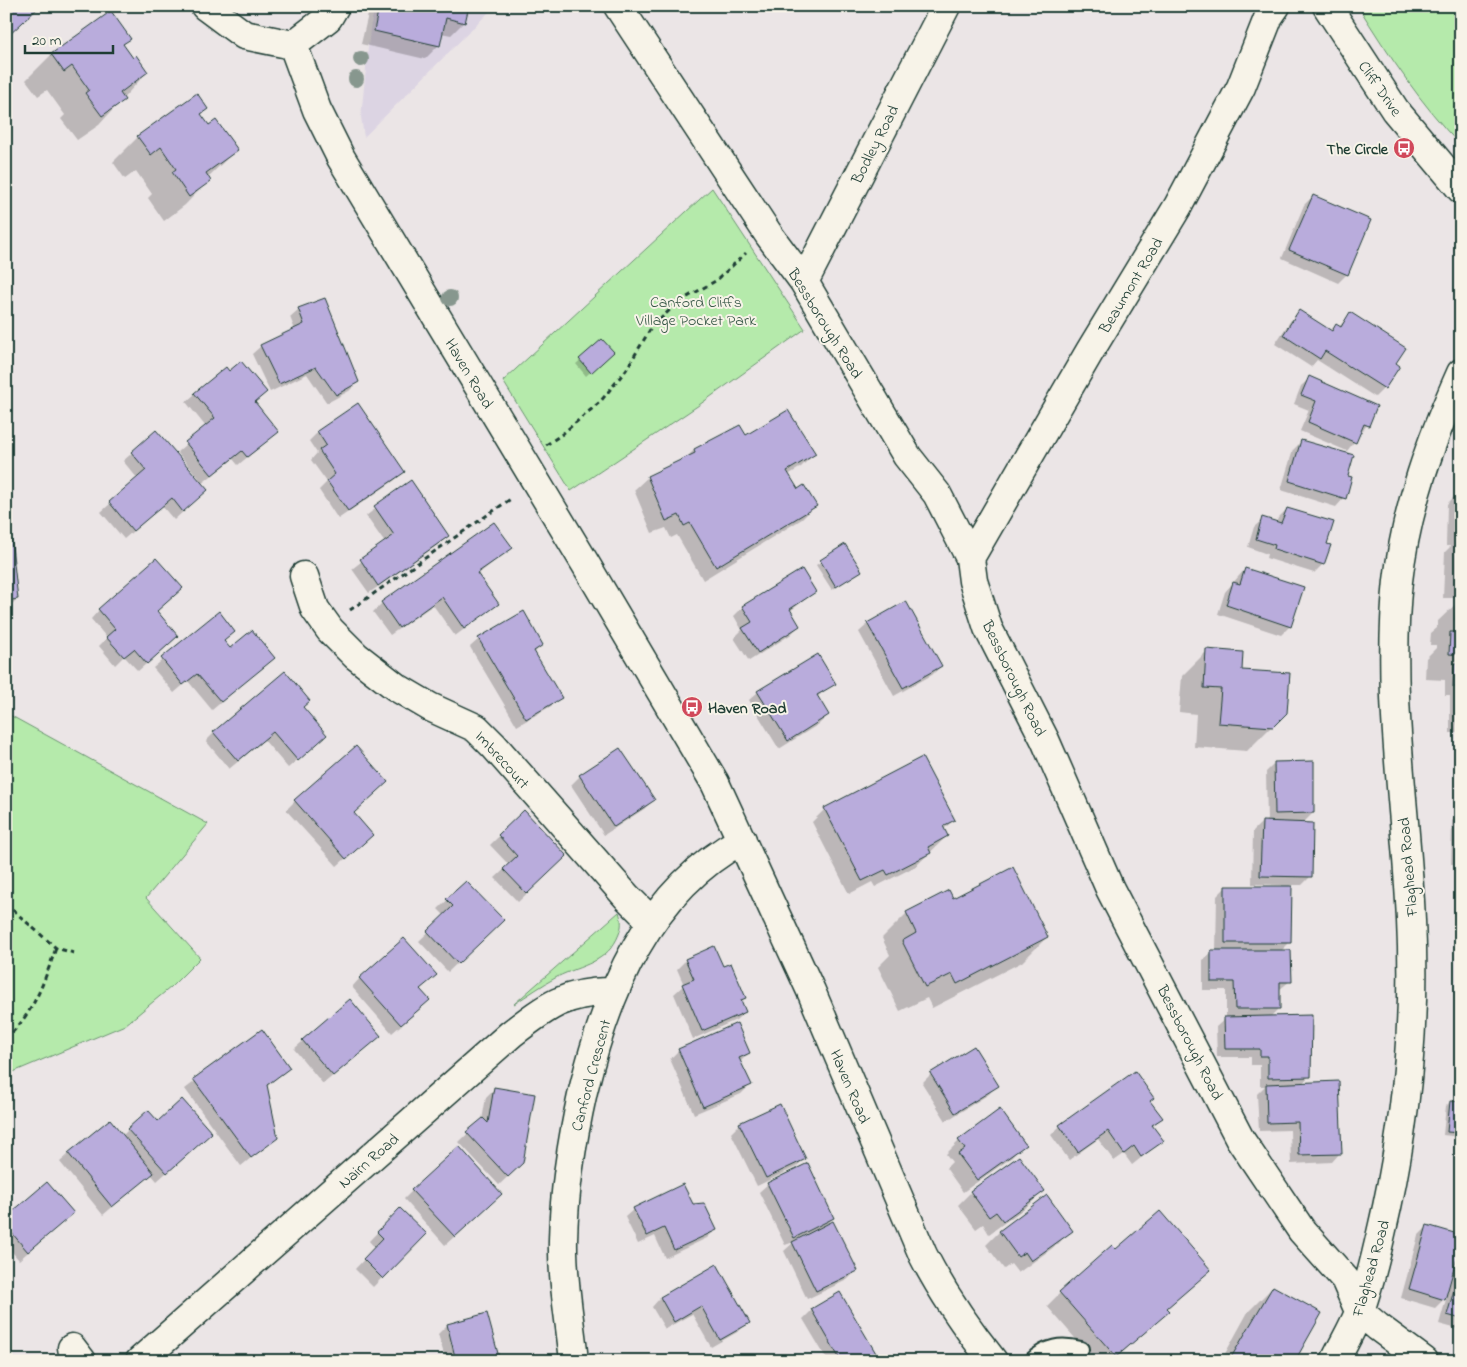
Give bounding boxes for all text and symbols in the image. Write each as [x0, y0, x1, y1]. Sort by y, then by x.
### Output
scale bar [25, 22, 112, 54]
text: 20 m [32, 30, 62, 52]
street label: Cliff Drive [1351, 56, 1408, 123]
street label: Bodley Road [845, 101, 906, 189]
bus stop icon: The Circle [1392, 136, 1416, 160]
place label: The Circle [1326, 138, 1389, 162]
street label: Beaumont Road [1093, 233, 1170, 340]
street label: Bessborough Road [780, 263, 868, 384]
park label: Canford Cliffs Village Pocket Park [635, 291, 757, 333]
street label: Haven Road [438, 334, 499, 414]
street label: Bessborough Road [974, 616, 1052, 741]
bus stop icon: Haven Road [680, 695, 704, 719]
place label: Haven Road [708, 697, 786, 721]
street label: Imbrecourt [469, 726, 535, 795]
street label: Flaghead Road [1393, 816, 1425, 918]
street label: Bessborough Road [1149, 980, 1229, 1105]
street label: Canford Crescent [566, 1016, 619, 1134]
street label: Haven Road [823, 1046, 876, 1128]
street label: Nairn Road [334, 1128, 405, 1195]
street label: Flaghead Road [1346, 1217, 1397, 1321]

